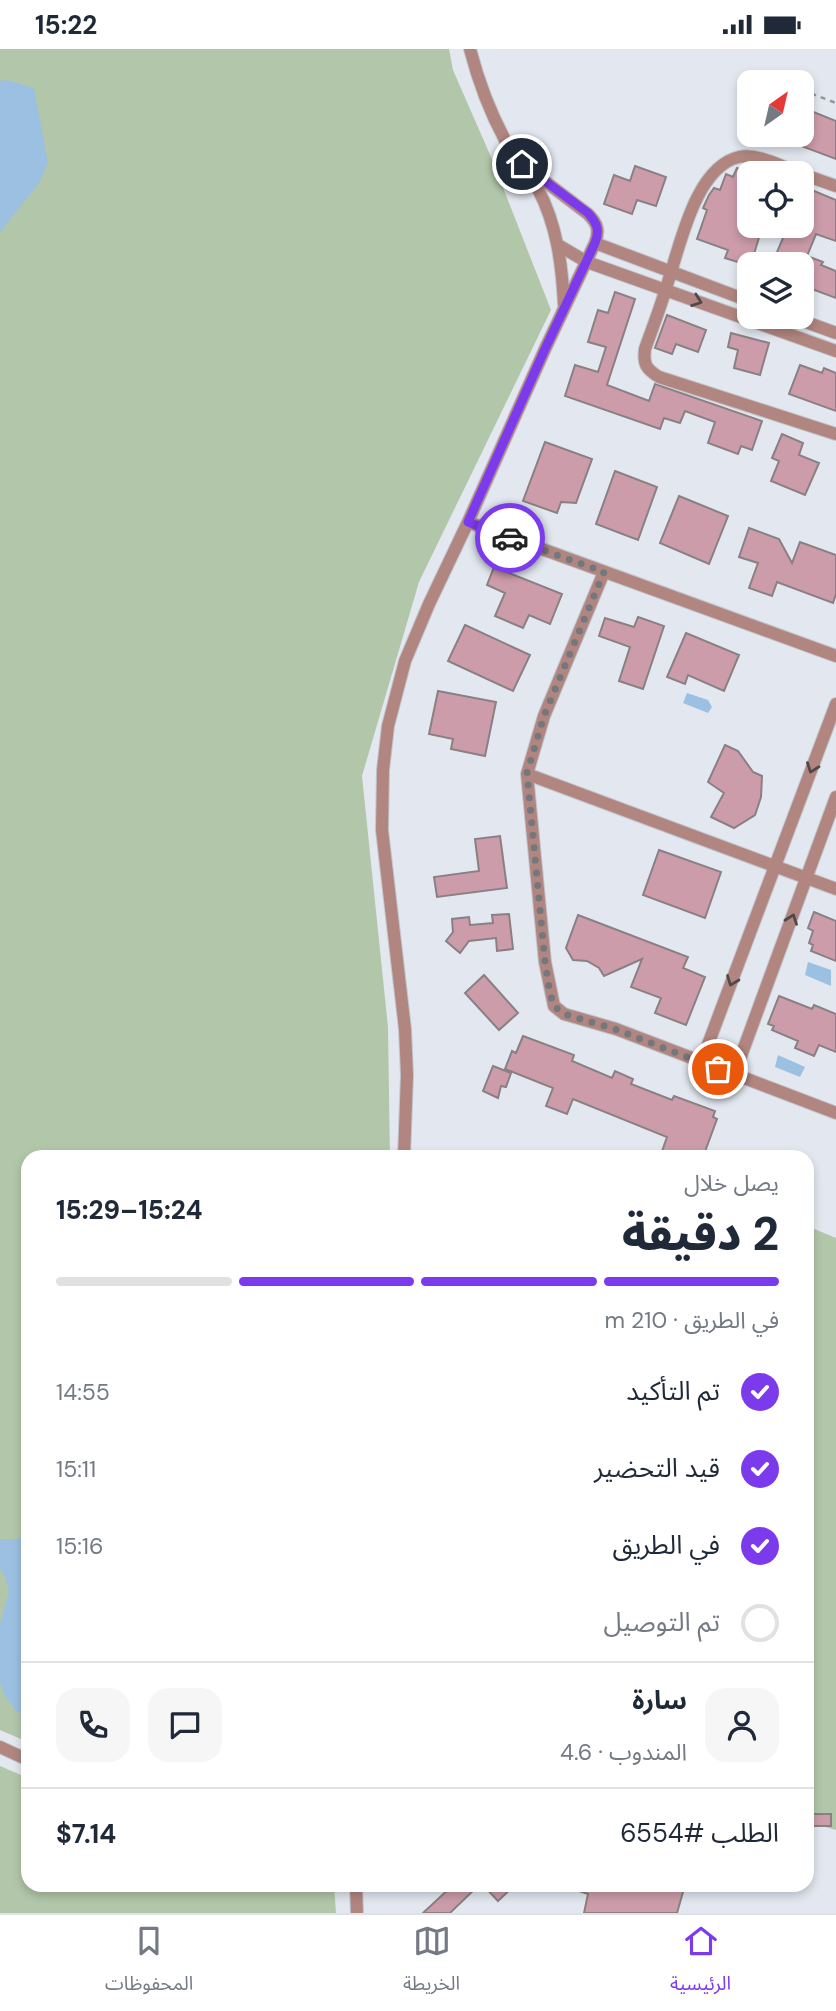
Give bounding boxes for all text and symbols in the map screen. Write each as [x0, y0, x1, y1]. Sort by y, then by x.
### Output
text: 15:22 [35, 8, 97, 42]
north arrow [737, 70, 814, 147]
map controls [737, 70, 814, 329]
pin [492, 134, 552, 194]
icon: home [503, 145, 541, 183]
button: locate [737, 161, 814, 238]
button: layers [737, 252, 814, 329]
one-way arrow [691, 293, 703, 307]
courier [475, 503, 545, 573]
icon: car [491, 519, 529, 557]
one-way arrow [806, 761, 820, 773]
one-way arrow [783, 914, 797, 926]
one-way arrow [726, 974, 740, 986]
pin [688, 1039, 748, 1099]
icon: bag [699, 1050, 737, 1088]
text: يصل خلال [684, 1168, 779, 1198]
text: 15:24–15:29 [56, 1193, 203, 1227]
text: 2 دقيقة [622, 1204, 779, 1264]
text: في الطريق · 210 m [604, 1305, 779, 1335]
icon: check [741, 1373, 779, 1411]
text: تم التأكيد [626, 1374, 720, 1408]
text: 14:55 [56, 1377, 110, 1407]
icon: check [741, 1450, 779, 1488]
text: قيد التحضير [594, 1451, 720, 1485]
text: 15:11 [56, 1454, 96, 1484]
icon: check [741, 1527, 779, 1565]
text: في الطريق [613, 1528, 720, 1562]
text: 15:16 [56, 1531, 103, 1561]
text: تم التوصيل [604, 1605, 720, 1639]
text: سارة [632, 1683, 687, 1717]
button: phone [56, 1688, 130, 1762]
button: chat [148, 1688, 222, 1762]
button: person [705, 1688, 779, 1762]
text: المندوب · 4.6 [560, 1737, 687, 1767]
text: الطلب #6554 [620, 1816, 779, 1850]
text: $7.14 [56, 1817, 116, 1851]
tab: المحفوظات [105, 1922, 193, 2004]
tab: الخريطة [403, 1922, 460, 2004]
tab: الرئيسية [670, 1922, 731, 2004]

